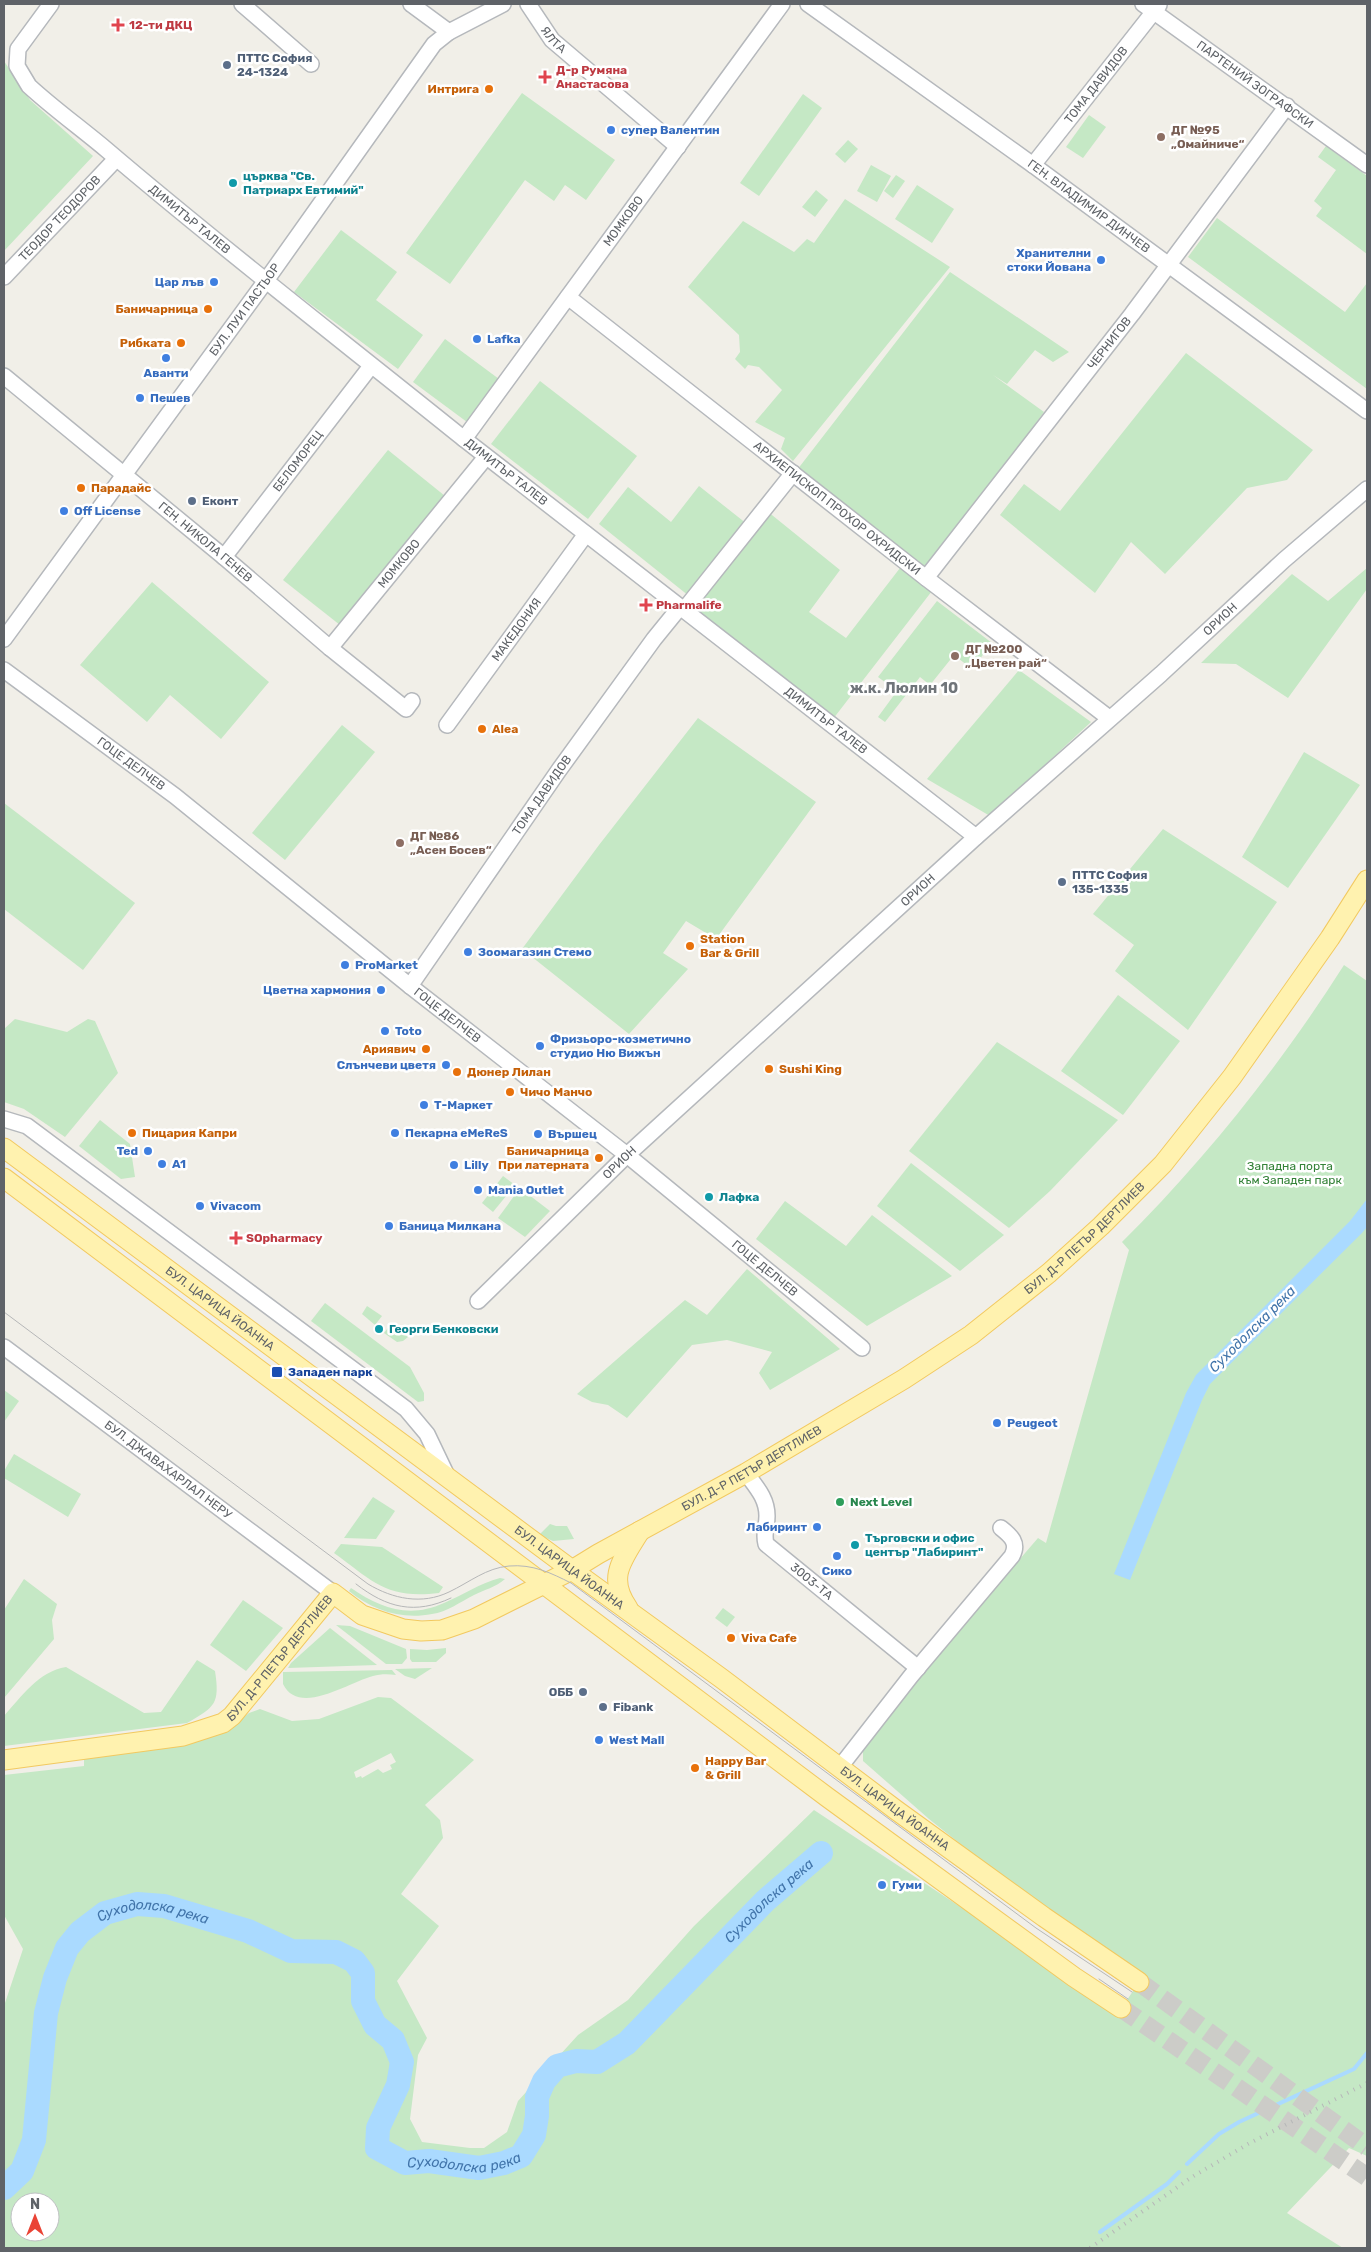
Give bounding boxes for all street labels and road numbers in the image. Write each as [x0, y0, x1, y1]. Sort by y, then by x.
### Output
street label: ЯЛТА [538, 24, 569, 56]
street label: ПАРТЕНИЙ ЗОГРАФСКИ [1194, 38, 1316, 131]
street label: ТОМА ДАВИДОВ [1062, 44, 1131, 126]
street label: ГЕН. ВЛАДИМИР ДИНЧЕВ [1025, 157, 1153, 256]
street label: ТЕОДОР ТЕОДОРОВ [16, 173, 104, 264]
street label: ДИМИТЪР ТАЛЕВ [146, 182, 233, 257]
street label: МОМКОВО [600, 193, 646, 249]
street label: БУЛ. ЛУИ ПАСТЬОР [206, 260, 283, 359]
street label: ЧЕРНИГОВ [1085, 314, 1134, 372]
street label: БЕЛОМОРЕЦ [270, 428, 326, 494]
street label: ДИМИТЪР ТАЛЕВ [462, 435, 550, 508]
street label: АРХИЕПИСКОП ПРОХОР ОХРИДСКИ [751, 438, 923, 578]
street label: ГЕН. НИКОЛА ГЕНЕВ [156, 499, 255, 585]
street label: МОМКОВО [375, 536, 423, 591]
street label: МАКЕДОНИЯ [489, 595, 544, 664]
street label: ОРИОН [1200, 600, 1240, 638]
street label: ДИМИТЪР ТАЛЕВ [782, 684, 870, 757]
street label: ГОЦЕ ДЕЛЧЕВ [95, 734, 168, 793]
street label: ТОМА ДАВИДОВ [509, 753, 574, 838]
street label: ОРИОН [898, 871, 938, 909]
street label: ГОЦЕ ДЕЛЧЕВ [411, 985, 484, 1045]
street label: ОРИОН [600, 1143, 639, 1182]
street label: БУЛ. Д-Р ПЕТЪР ДЕРТЛИЕВ [1021, 1179, 1148, 1297]
street label: ГОЦЕ ДЕЛЧЕВ [729, 1237, 800, 1299]
street label: БУЛ. ЦАРИЦА ЙОАННА [163, 1263, 277, 1354]
street label: БУЛ. ДЖАВАХАРЛАЛ НЕРУ [102, 1418, 235, 1522]
street label: БУЛ. Д-Р ПЕТЪР ДЕРТЛИЕВ [679, 1423, 824, 1514]
street label: БУЛ. ЦАРИЦА ЙОАННА [512, 1523, 627, 1612]
street label: 3003-ТА [788, 1560, 836, 1603]
street label: БУЛ. Д-Р ПЕТЪР ДЕРТЛИЕВ [224, 1592, 335, 1724]
street label: БУЛ. ЦАРИЦА ЙОАННА [837, 1763, 952, 1853]

